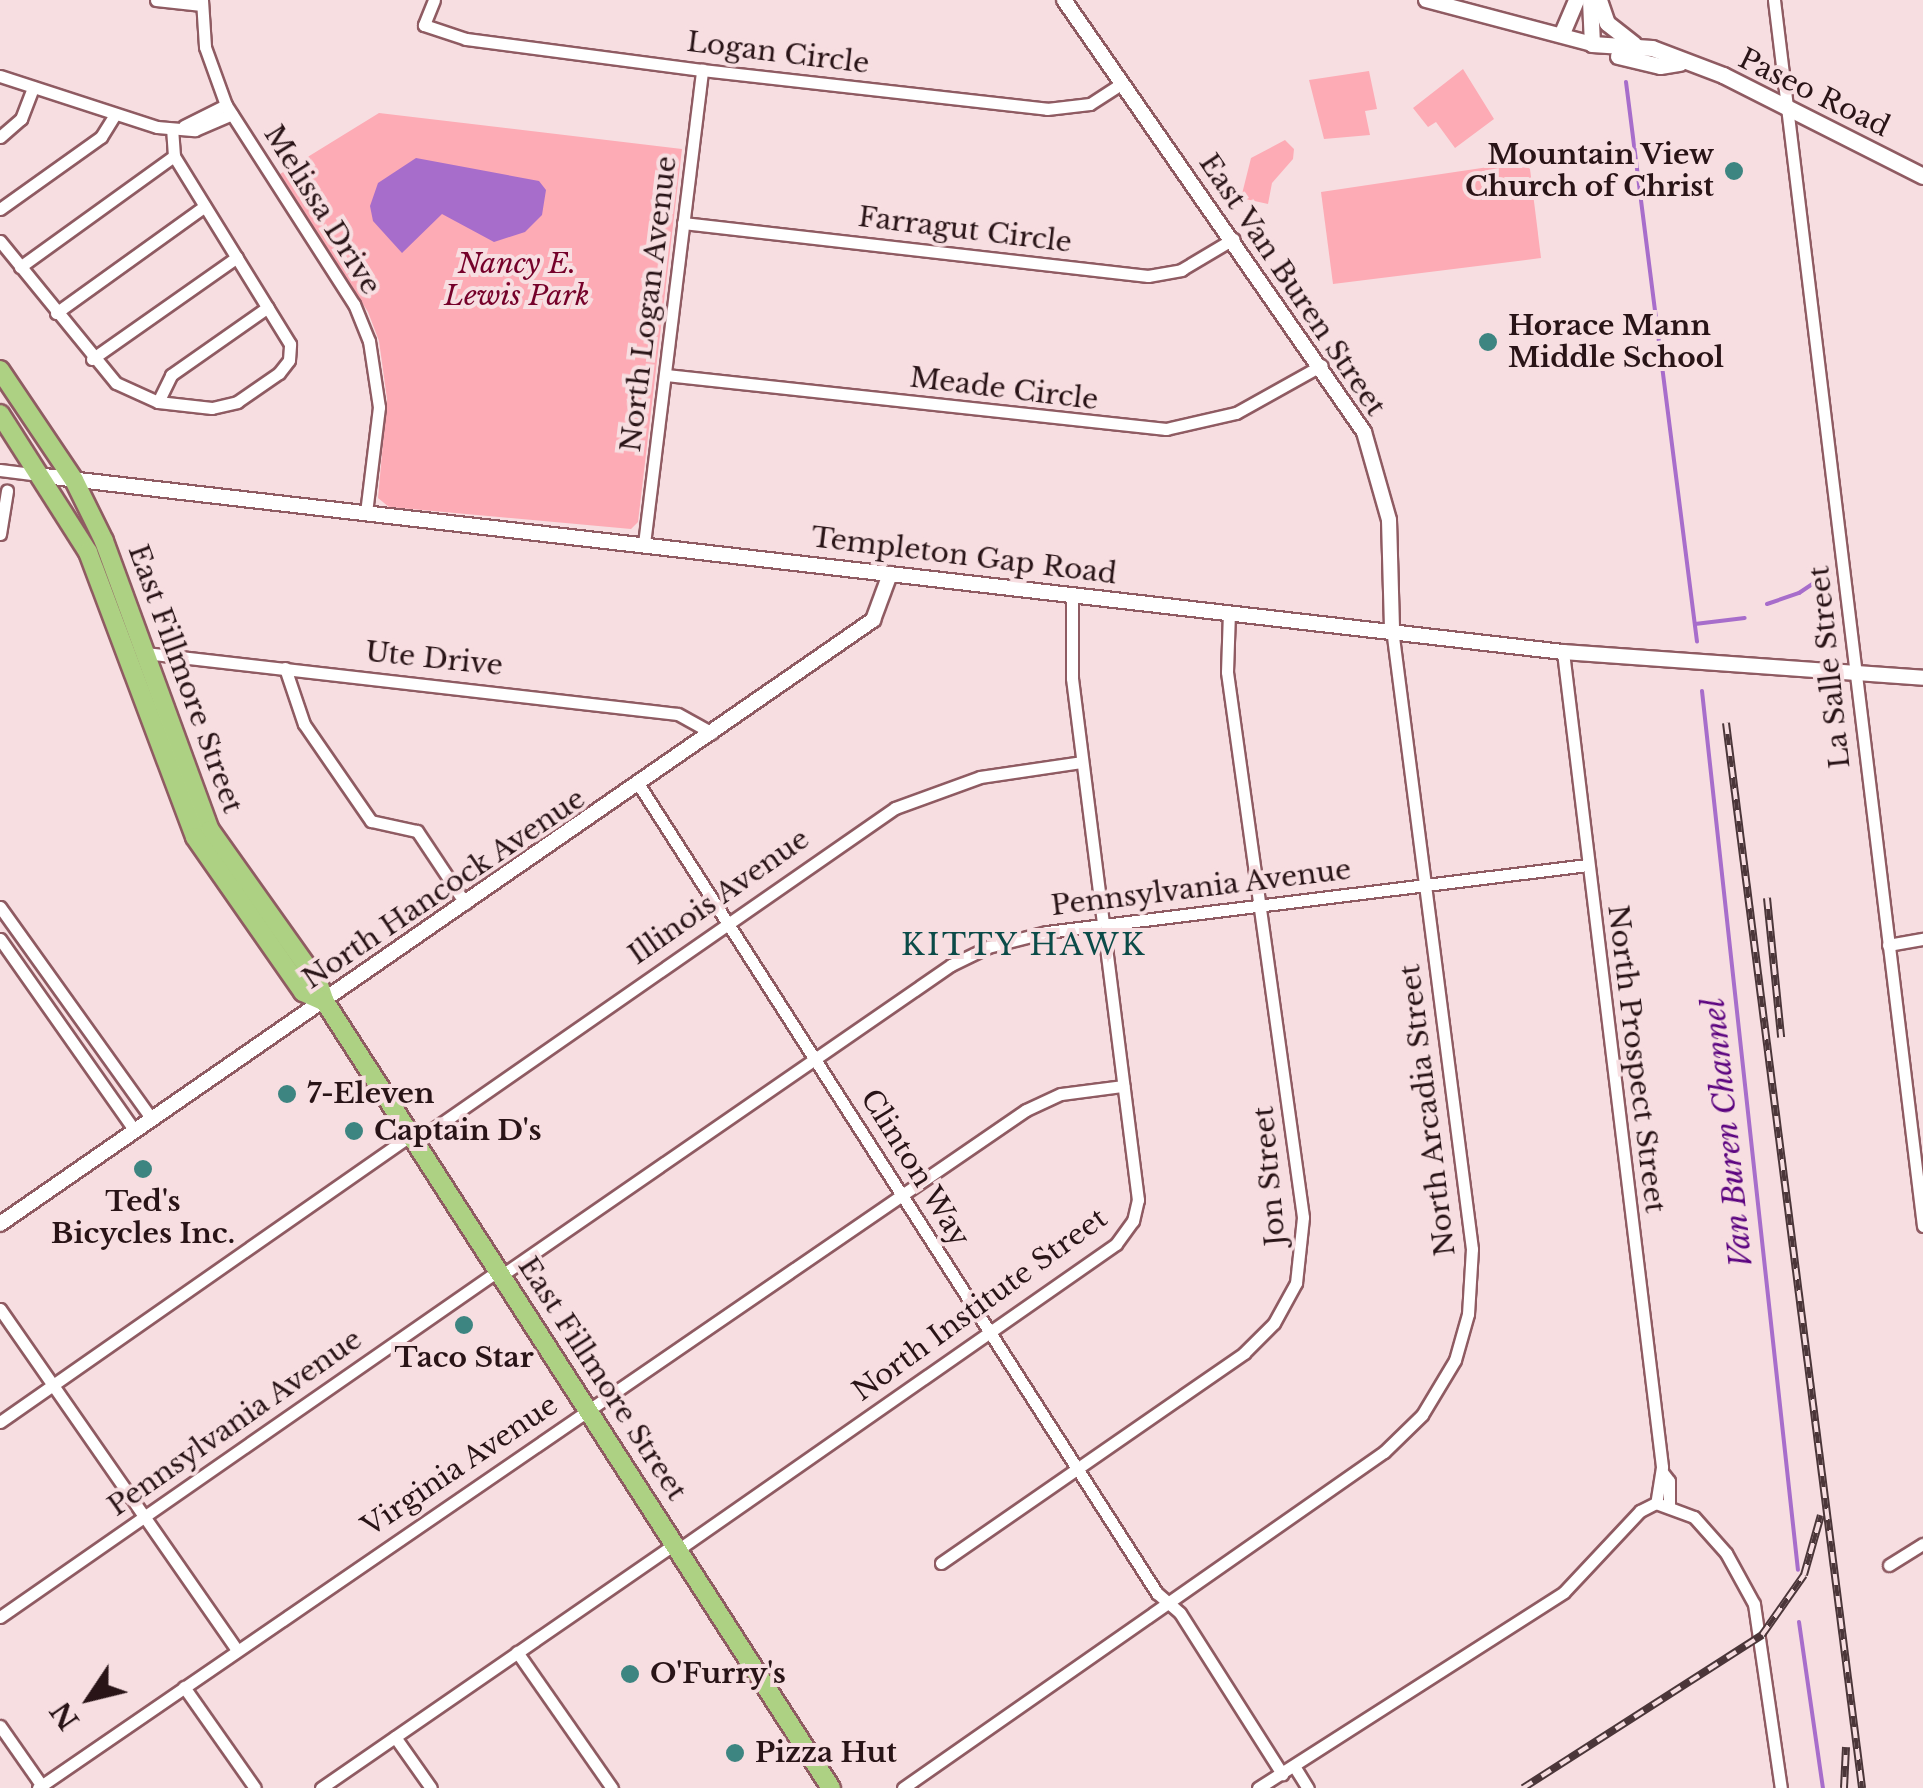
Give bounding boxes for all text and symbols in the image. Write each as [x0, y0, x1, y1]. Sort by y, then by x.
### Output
street label: Logan Circle [685, 25, 871, 81]
street label: Paseo Road [1733, 42, 1895, 144]
street label: Melissa Drive [256, 119, 388, 301]
place label: Mountain View Church of Christ [1465, 138, 1714, 204]
street label: East Van Buren Street [1191, 147, 1393, 423]
street label: North Logan Avenue [614, 154, 684, 454]
marker: Mountain View Church of Christ [1723, 160, 1745, 182]
street label: Farragut Circle [856, 200, 1074, 260]
park label: Nancy E. Lewis Park [444, 247, 590, 313]
place label: Horace Mann Middle School [1508, 309, 1724, 375]
marker: Horace Mann Middle School [1477, 331, 1499, 353]
street label: Meade Circle [908, 361, 1100, 417]
street label: Templeton Gap Road [809, 521, 1119, 591]
street label: East Fillmore Street [121, 540, 249, 818]
street label: La Salle Street [1803, 564, 1857, 770]
street label: Ute Drive [364, 635, 504, 683]
street label: North Hancock Avenue [296, 781, 592, 997]
street label: Illinois Avenue [622, 822, 816, 972]
street label: Pennsylvania Avenue [1048, 853, 1354, 923]
street label: North Prospect Street [1600, 903, 1672, 1215]
district label: KITTY HAWK [900, 927, 1148, 963]
street label: North Arcadia Street [1393, 961, 1463, 1259]
water label: Van Buren Channel [1696, 995, 1760, 1271]
place label: 7-Eleven [307, 1077, 434, 1111]
marker: 7-Eleven [276, 1083, 298, 1105]
street label: Clinton Way [853, 1083, 977, 1253]
street label: Jon Street [1247, 1105, 1293, 1247]
place label: Captain D's [374, 1114, 541, 1148]
marker: Captain D's [343, 1120, 365, 1142]
marker: Ted's Bicycles Inc. [132, 1158, 154, 1180]
place label: Ted's Bicycles Inc. [51, 1185, 235, 1251]
street label: North Institute Street [846, 1201, 1114, 1409]
street label: East Fillmore Street [511, 1251, 693, 1507]
marker: Taco Star [453, 1314, 475, 1336]
street label: Pennsylvania Avenue [101, 1322, 369, 1524]
place label: Taco Star [394, 1341, 534, 1375]
street label: Virginia Avenue [355, 1388, 565, 1544]
north arrow [40, 1648, 140, 1748]
place label: O'Furry's [650, 1657, 786, 1691]
marker: O'Furry's [619, 1663, 641, 1685]
text: N [43, 1695, 87, 1736]
place label: Pizza Hut [755, 1736, 897, 1770]
marker: Pizza Hut [724, 1742, 746, 1764]

